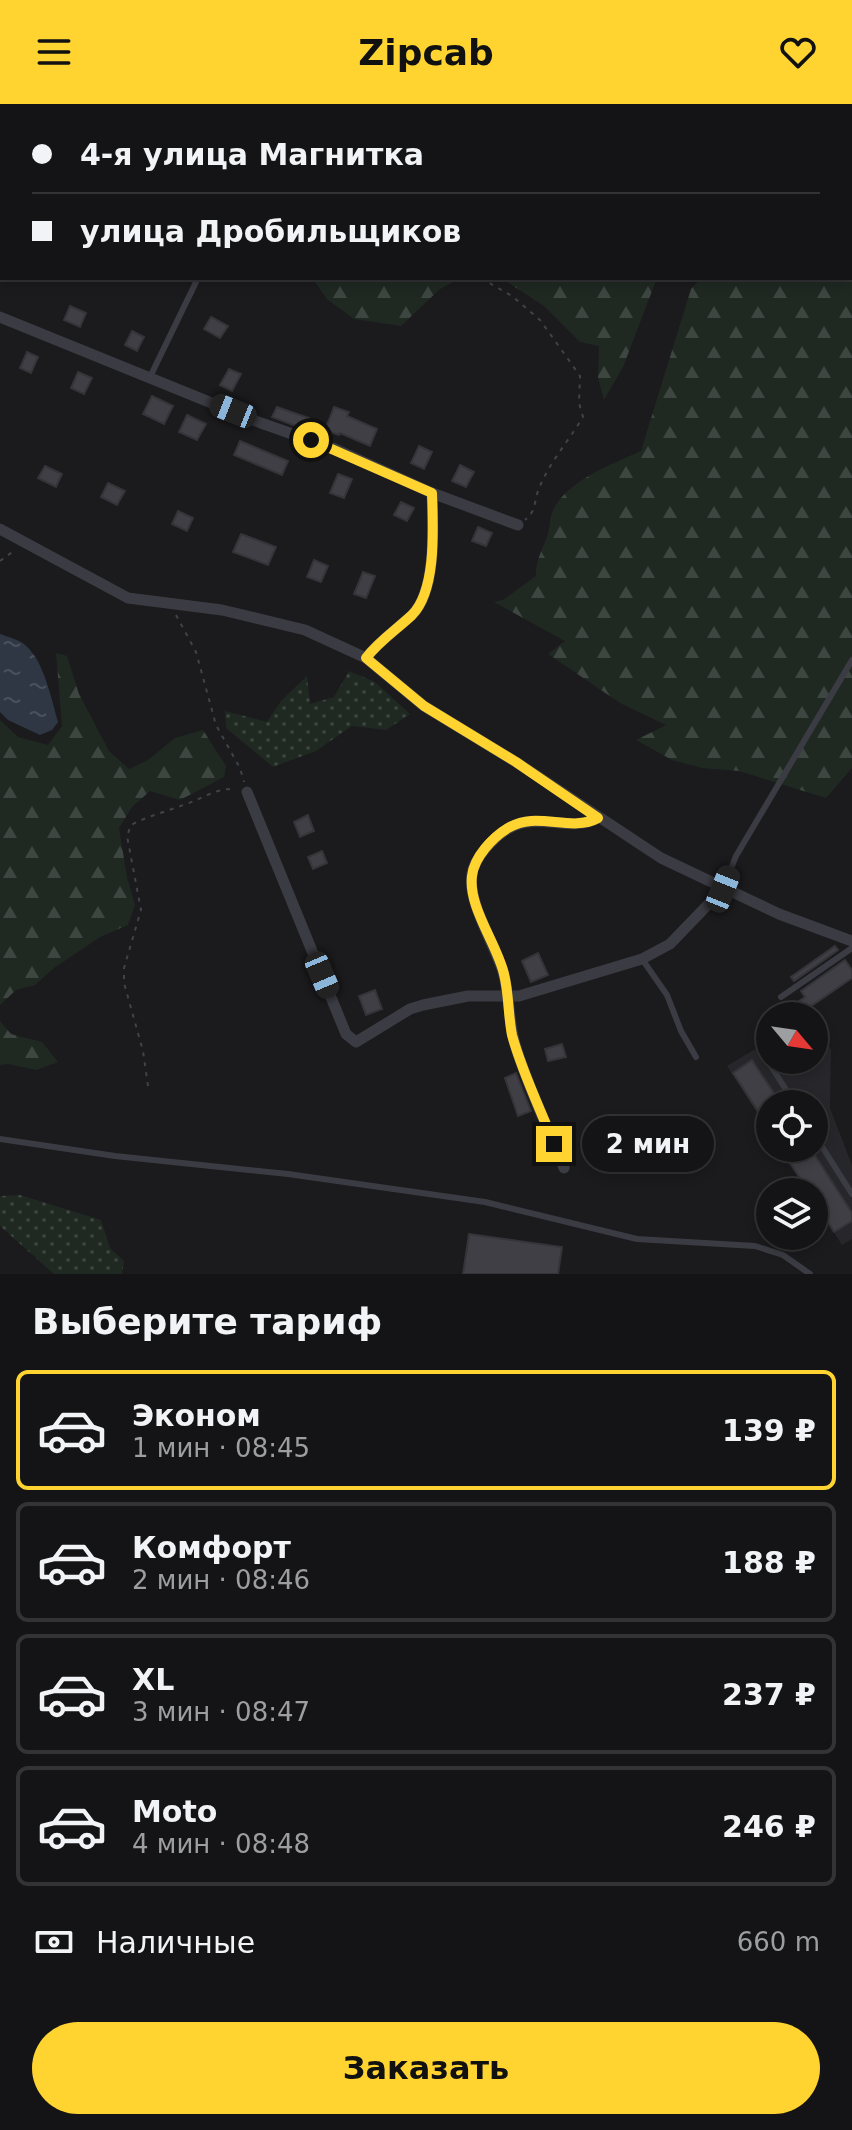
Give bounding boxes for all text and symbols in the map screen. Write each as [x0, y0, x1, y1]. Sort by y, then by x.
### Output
icon: menu [32, 30, 76, 74]
icon: heart [776, 30, 820, 74]
text: Zipcab [358, 32, 494, 73]
text: 4-я улица Магнитка [80, 137, 424, 172]
text: улица Дробильщиков [80, 214, 461, 249]
car [206, 391, 260, 431]
route start [293, 422, 329, 458]
car [703, 862, 743, 916]
car [302, 948, 342, 1002]
north arrow [756, 1002, 828, 1074]
map controls [756, 1002, 828, 1250]
button: locate [756, 1090, 828, 1162]
callout: 2 мин [582, 1116, 714, 1172]
route end [536, 1126, 572, 1162]
text: 2 мин [606, 1129, 690, 1159]
button: layers [756, 1178, 828, 1250]
text: Выберите тариф [32, 1301, 382, 1342]
icon: car [36, 1394, 108, 1466]
text: Эконом [132, 1398, 261, 1433]
text: 139 ₽ [722, 1413, 816, 1448]
text: 1 мин · 08:45 [132, 1433, 310, 1463]
icon: car [36, 1526, 108, 1598]
text: Комфорт [132, 1530, 291, 1565]
text: 188 ₽ [722, 1545, 816, 1580]
text: 2 мин · 08:46 [132, 1565, 310, 1595]
icon: car [36, 1658, 108, 1730]
text: XL [132, 1662, 174, 1697]
text: 237 ₽ [722, 1677, 816, 1712]
text: 3 мин · 08:47 [132, 1697, 310, 1727]
icon: car [36, 1790, 108, 1862]
text: Moto [132, 1794, 217, 1829]
text: 246 ₽ [722, 1809, 816, 1844]
text: 4 мин · 08:48 [132, 1829, 310, 1859]
icon: cash [32, 1920, 76, 1964]
text: Наличные [96, 1925, 255, 1960]
text: 660 m [737, 1927, 820, 1957]
button: Заказать [32, 2022, 820, 2114]

